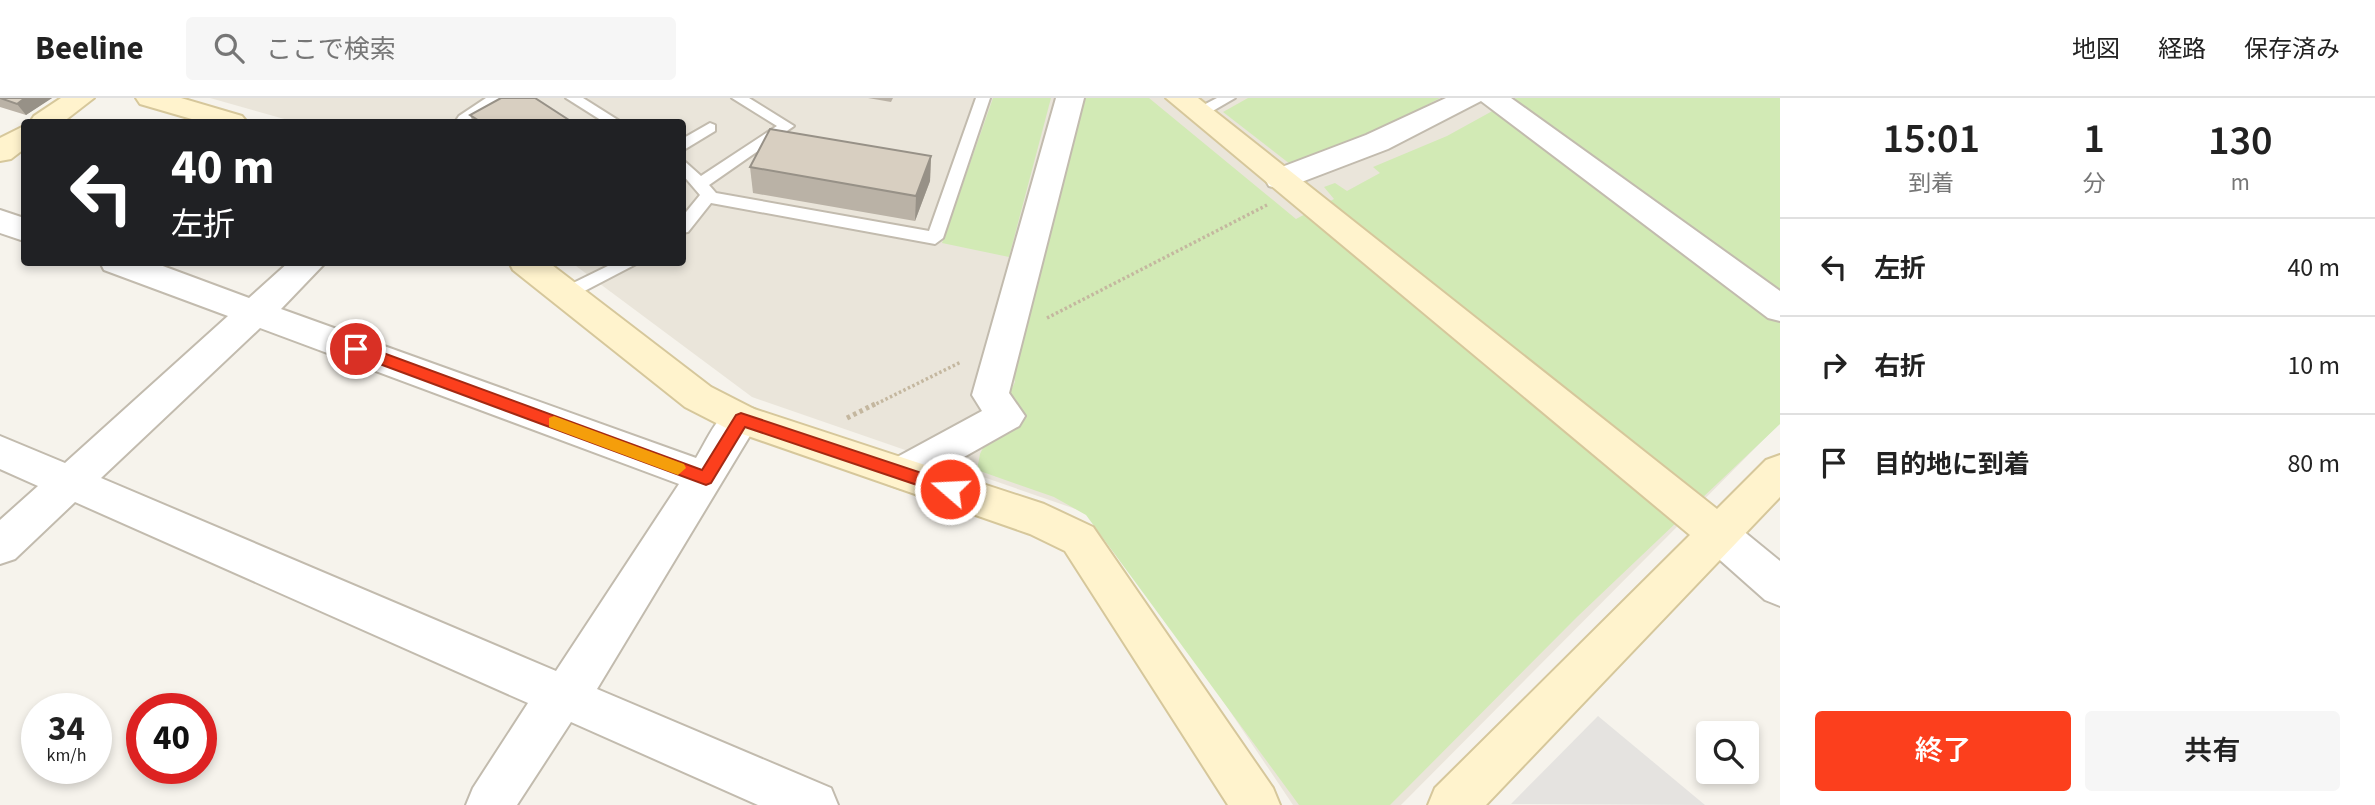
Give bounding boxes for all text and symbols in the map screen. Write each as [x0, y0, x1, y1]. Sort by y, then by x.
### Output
search box [186, 17, 676, 80]
text: Beeline [35, 25, 144, 72]
icon: search [210, 29, 248, 67]
text: ここで検索 [266, 31, 396, 68]
text: 地図 [2072, 32, 2120, 67]
text: 経路 [2158, 32, 2206, 67]
text: 保存済み [2244, 32, 2340, 67]
text: 15:01 [1882, 109, 1980, 169]
text: 1 [2083, 109, 2105, 169]
text: 130 [2208, 111, 2273, 171]
text: 40 m [171, 133, 275, 203]
icon: left [56, 147, 147, 238]
text: m [2231, 166, 2250, 199]
text: 到着 [1908, 167, 1954, 200]
text: 分 [2083, 167, 2106, 200]
text: 左折 [171, 202, 235, 248]
icon: left [1815, 248, 1853, 286]
text: 40 m [2287, 249, 2340, 286]
text: 左折 [1874, 250, 1926, 287]
pin [326, 319, 386, 379]
icon: arrive [337, 330, 375, 368]
icon: right [1815, 346, 1853, 384]
text: 10 m [2287, 347, 2340, 384]
text: 右折 [1874, 348, 1926, 385]
icon: arrive [1815, 444, 1853, 482]
text: 80 m [2287, 445, 2340, 482]
text: 目的地に到着 [1874, 446, 2030, 483]
position arrow [913, 452, 987, 526]
speed limit sign: 40 [126, 693, 217, 784]
text: 34 [48, 704, 85, 754]
button: 終了 [1815, 711, 2071, 791]
button: 共有 [2085, 711, 2340, 791]
map controls [1696, 721, 1759, 784]
button: search [1696, 721, 1759, 784]
text: km/h [47, 743, 86, 768]

